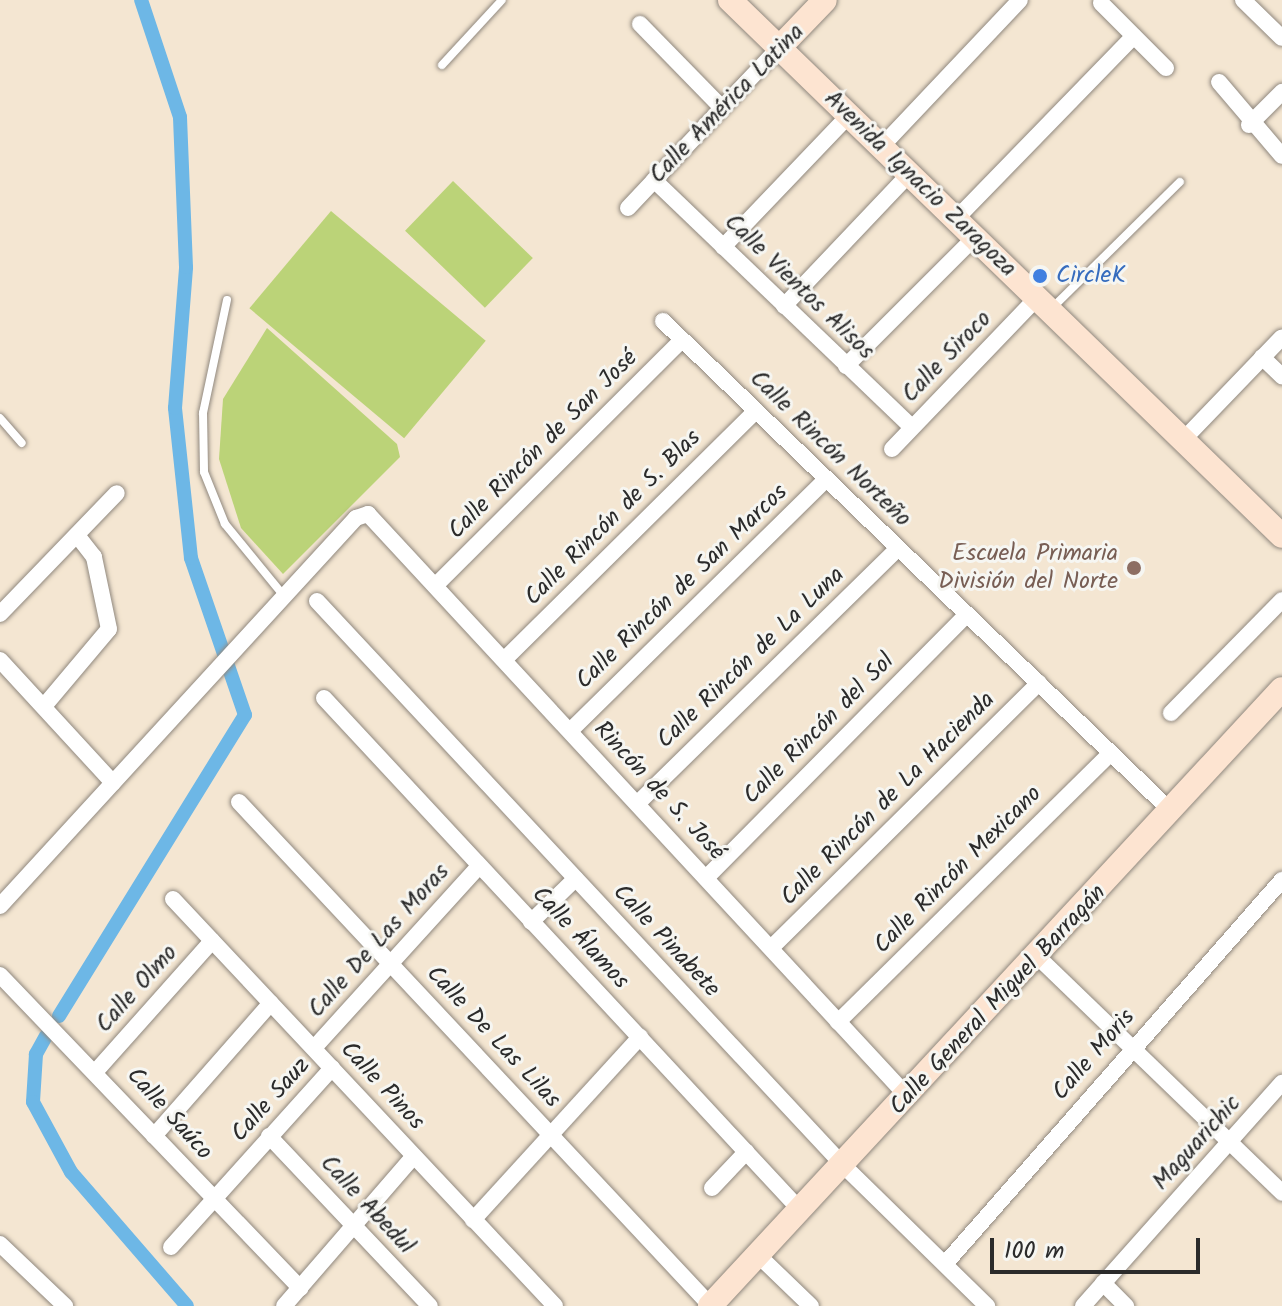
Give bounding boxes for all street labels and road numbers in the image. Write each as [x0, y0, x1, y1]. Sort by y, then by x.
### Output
street label: Calle América Latina [643, 18, 811, 190]
street label: Avenida Ignacio Zaragoza [818, 85, 1022, 283]
street label: Calle Vientos Alisos [718, 208, 880, 366]
street label: Calle Siroco [896, 305, 998, 409]
street label: Calle Rincón de San José [442, 344, 644, 546]
street label: Calle Rincón Norteño [743, 365, 917, 533]
street label: Calle Rincón de S. Blas [519, 424, 707, 612]
street label: Calle Rincón de San Marcos [570, 478, 794, 696]
street label: Calle Rincón de La Luna [651, 561, 851, 755]
street label: Calle Rincón del Sol [737, 647, 901, 811]
street label: Calle Rincón de La Hacienda [775, 686, 1001, 912]
street label: Rincón de S. José [587, 715, 731, 867]
street label: Calle Rincón Mexicano [868, 780, 1048, 960]
street label: Calle De Las Moras [302, 858, 456, 1024]
street label: Calle Pinabete [606, 878, 726, 1004]
street label: Calle General Miguel Barragán [884, 879, 1112, 1121]
street label: Calle Álamos [525, 881, 635, 995]
street label: Calle Olmo [90, 939, 184, 1039]
street label: Calle De Las Lilas [420, 960, 566, 1114]
street label: Calle Moris [1047, 1003, 1141, 1107]
street label: Calle Pinos [334, 1036, 430, 1136]
street label: Calle Sauz [226, 1052, 316, 1148]
street label: Calle Saúco [120, 1062, 218, 1166]
street label: Maguarichic [1147, 1090, 1247, 1196]
street label: Calle Abedul [314, 1149, 420, 1261]

